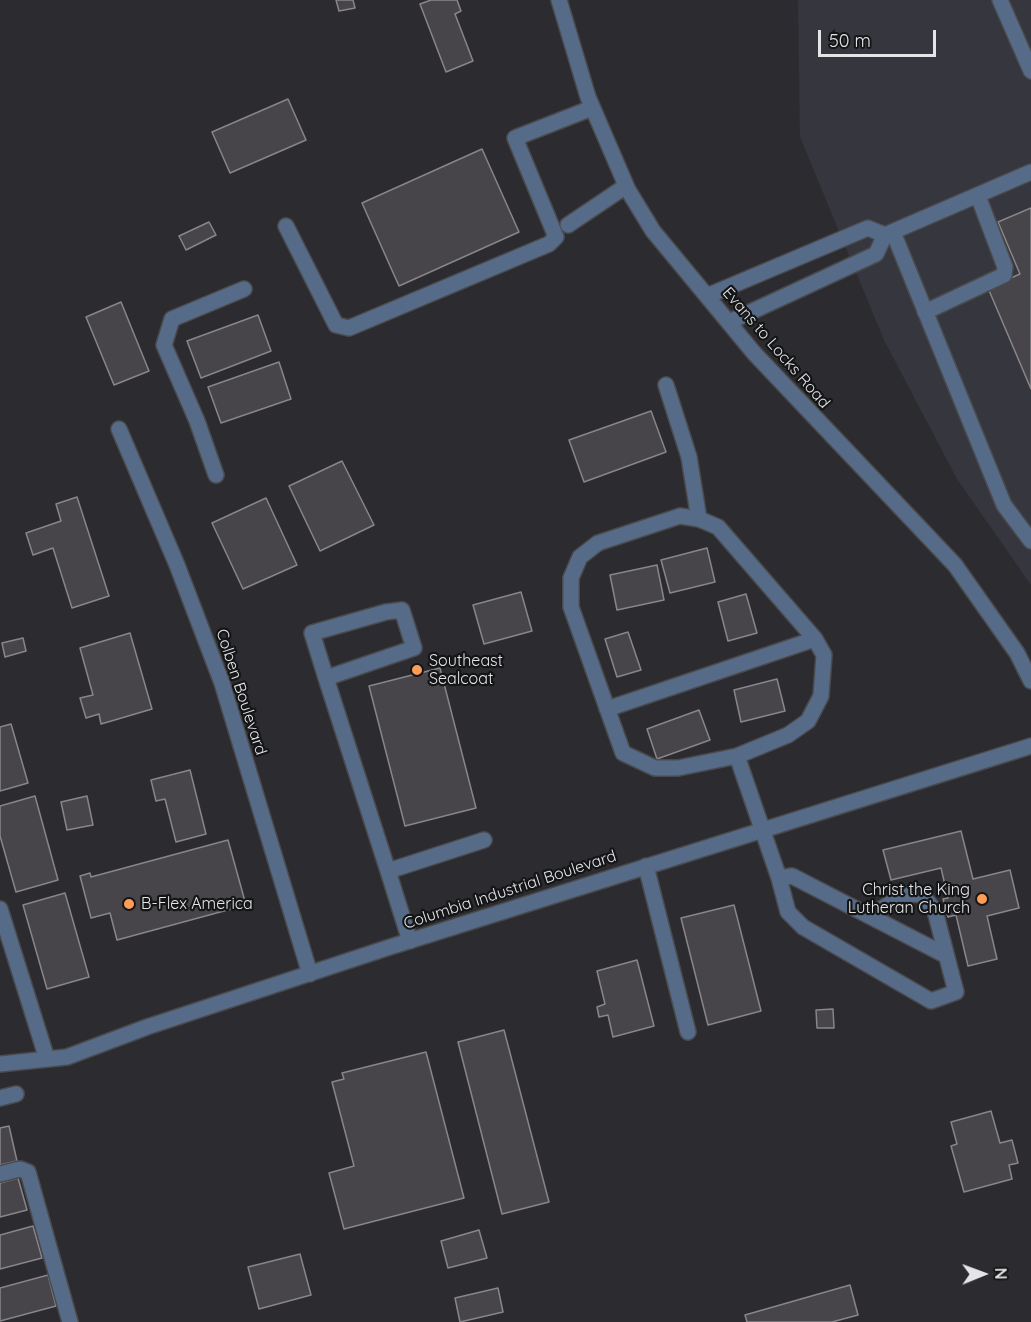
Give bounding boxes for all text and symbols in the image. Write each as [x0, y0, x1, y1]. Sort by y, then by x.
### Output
scale bar [821, 18, 940, 56]
text: 50 m [829, 29, 871, 52]
street label: Evans to Locks Road [718, 284, 834, 412]
street label: Colben Boulevard [212, 627, 270, 757]
place label: Southeast Sealcoat [429, 651, 503, 689]
marker: Southeast Sealcoat [410, 663, 424, 677]
street label: Columbia Industrial Boulevard [401, 847, 619, 933]
place label: Christ the King Lutheran Church [848, 880, 970, 918]
marker: Christ the King Lutheran Church [975, 892, 989, 906]
place label: B-Flex America [141, 894, 253, 914]
marker: B-Flex America [122, 897, 136, 911]
north arrow [953, 1244, 1013, 1304]
text: N [991, 1268, 1011, 1280]

